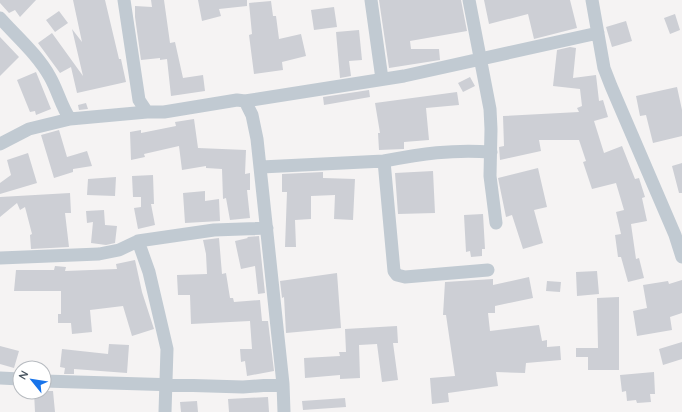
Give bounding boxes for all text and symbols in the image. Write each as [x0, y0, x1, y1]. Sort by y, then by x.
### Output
north arrow [12, 360, 52, 400]
text: N [15, 368, 31, 382]

